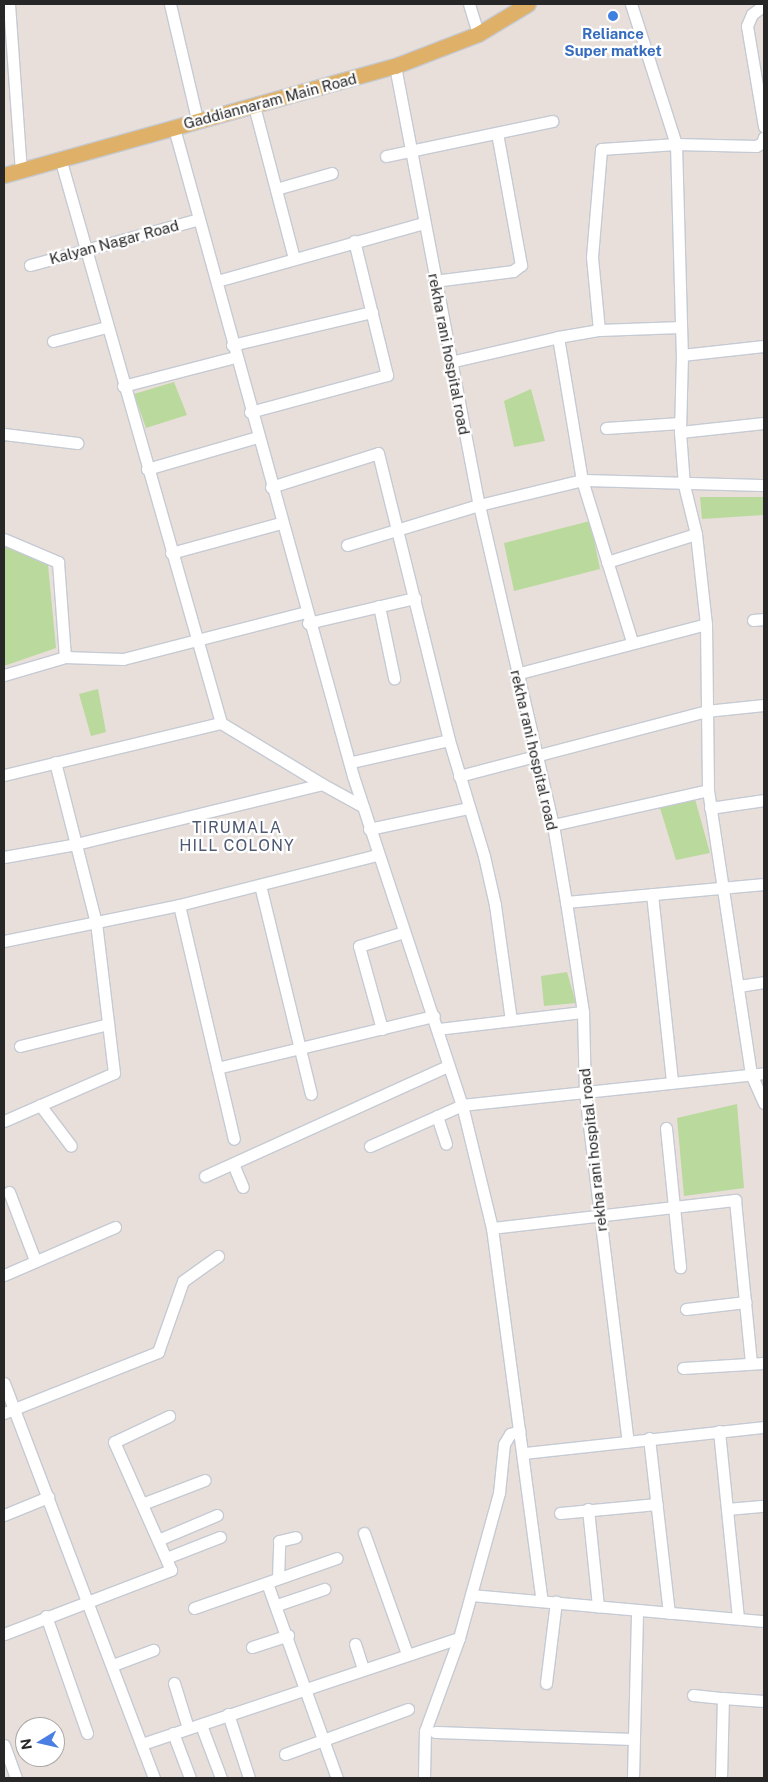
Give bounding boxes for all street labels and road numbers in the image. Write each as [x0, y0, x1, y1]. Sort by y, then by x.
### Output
street label: Gaddiannaram Main Road [181, 69, 359, 133]
street label: Kalyan Nagar Road [47, 216, 181, 268]
street label: rekha rani hospital road [425, 272, 473, 436]
street label: rekha rani hospital road [507, 668, 561, 832]
street label: rekha rani hospital road [575, 1067, 611, 1233]

